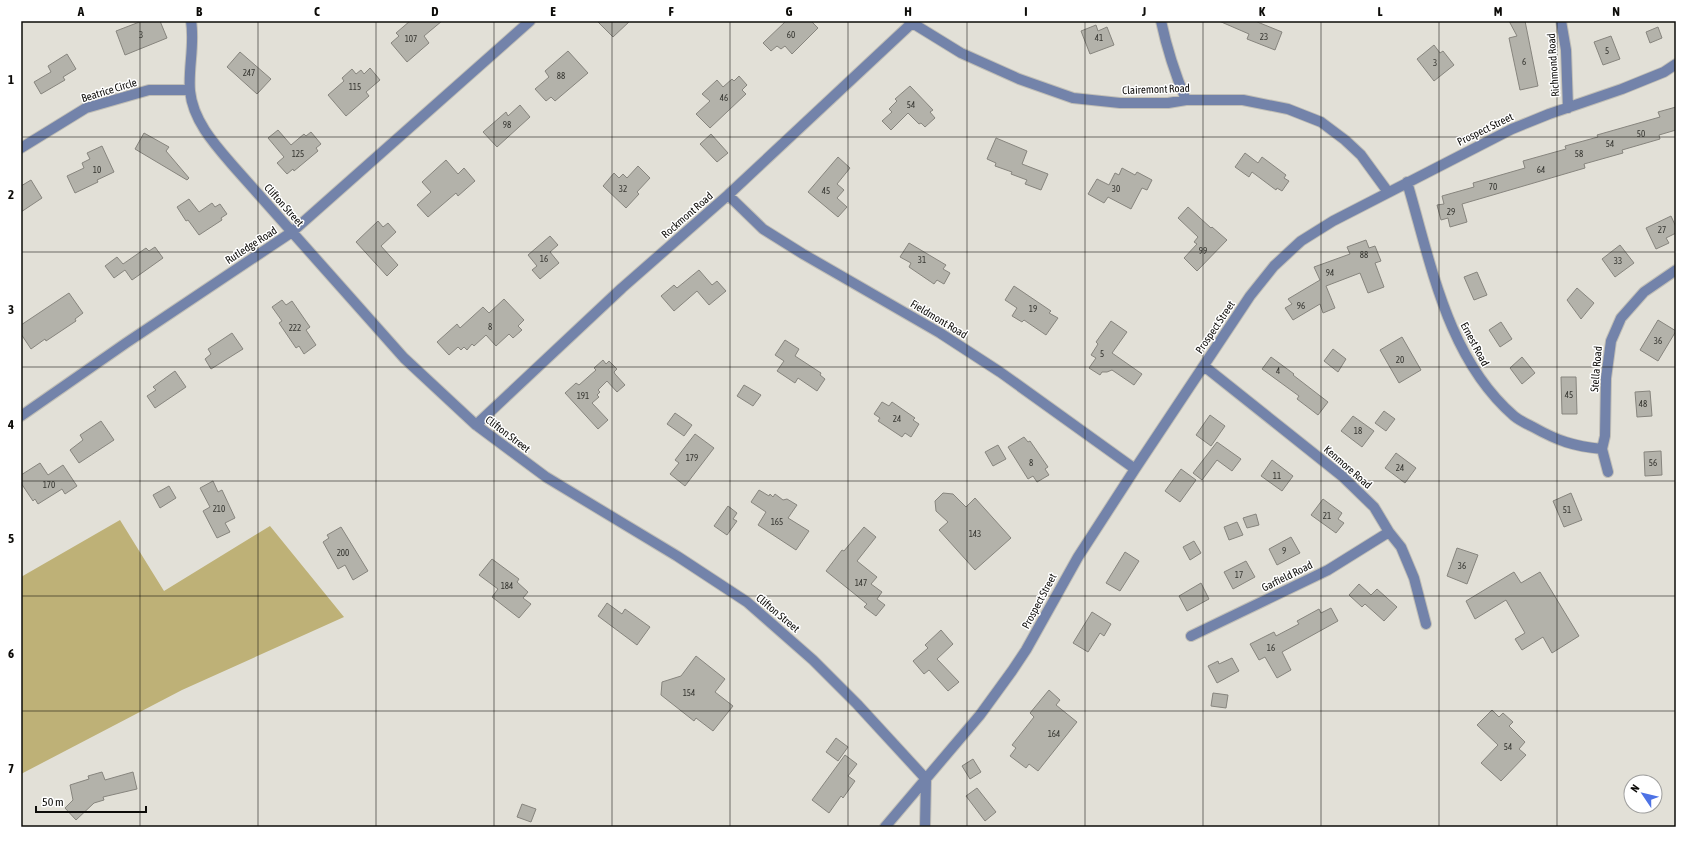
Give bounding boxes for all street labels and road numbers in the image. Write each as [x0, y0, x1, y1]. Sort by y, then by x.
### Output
street label: Richmond Road [1545, 33, 1561, 97]
street label: Beatrice Circle [80, 76, 138, 104]
street label: Clairemont Road [1122, 82, 1190, 96]
street label: Prospect Street [1455, 110, 1515, 148]
street label: Clifton Street [262, 181, 306, 229]
street label: Rockmont Road [659, 190, 715, 240]
street label: Rutledge Road [223, 224, 279, 266]
street label: Fieldmont Road [908, 297, 970, 341]
street label: Prospect Street [1193, 298, 1237, 356]
street label: Ernest Road [1458, 320, 1492, 368]
street label: Stella Road [1588, 346, 1604, 392]
street label: Clifton Street [483, 413, 533, 455]
street label: Kenmore Road [1322, 443, 1374, 491]
street label: Garfield Road [1260, 559, 1314, 593]
street label: Prospect Street [1019, 571, 1059, 631]
street label: Clifton Street [754, 591, 802, 635]

